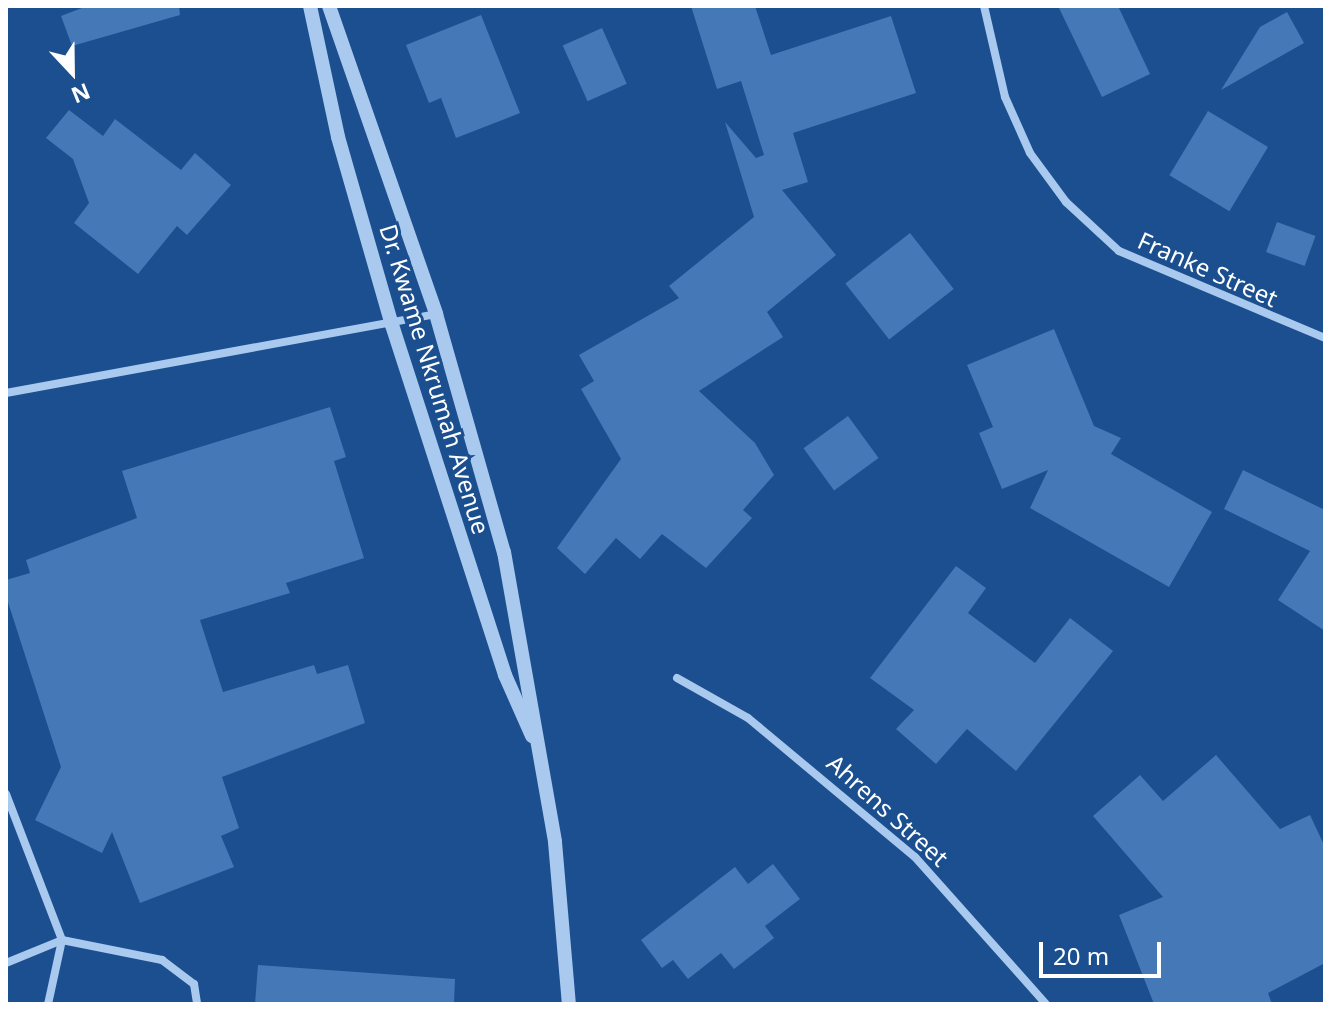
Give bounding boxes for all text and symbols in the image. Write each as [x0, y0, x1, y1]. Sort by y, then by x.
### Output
north arrow [32, 32, 112, 112]
text: N [67, 77, 95, 112]
street label: Dr. Kwame Nkrumah Avenue [374, 220, 496, 538]
street label: Franke Street [1134, 225, 1282, 313]
street label: Ahrens Street [822, 748, 954, 872]
scale bar [1043, 926, 1165, 976]
text: 20 m [1053, 939, 1109, 972]

